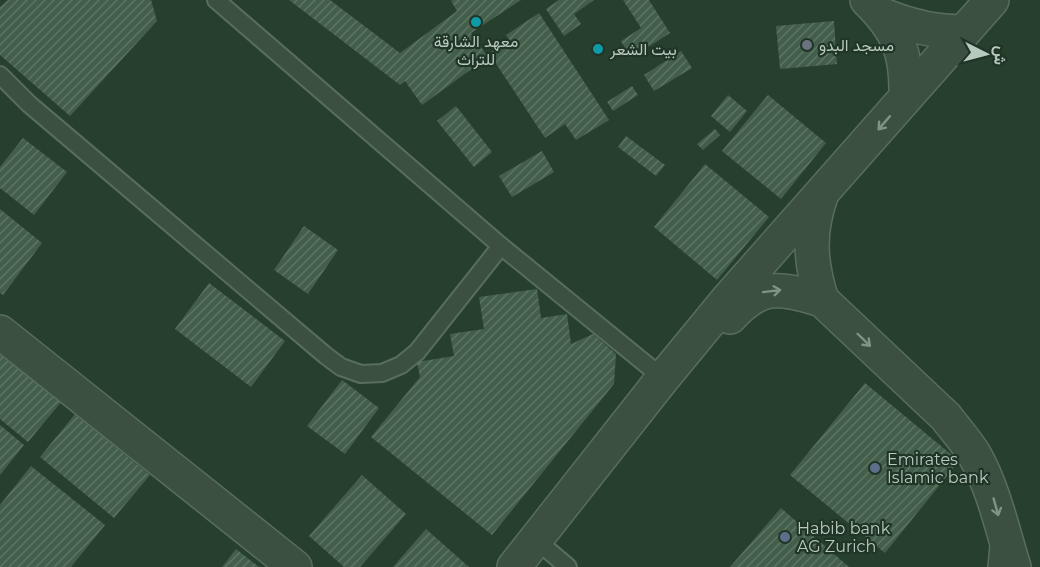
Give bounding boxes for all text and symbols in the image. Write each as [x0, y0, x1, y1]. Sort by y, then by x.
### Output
marker: معهد الشارقة للتراث [469, 15, 483, 29]
north arrow [956, 24, 1016, 84]
place label: معهد الشارقة للتراث [434, 32, 518, 70]
place label: مسجد البدو [819, 36, 894, 56]
marker: مسجد البدو [800, 38, 814, 52]
place label: بيت الشعر [609, 40, 677, 60]
marker: بيت الشعر [591, 42, 605, 56]
text: ش [990, 45, 1011, 66]
one-way arrow [877, 115, 891, 130]
one-way arrow [762, 286, 781, 297]
one-way arrow [857, 333, 872, 347]
place label: Emirates Islamic bank [887, 450, 989, 487]
marker: Emirates Islamic bank [868, 461, 882, 475]
one-way arrow [991, 497, 1002, 516]
place label: Habib bank AG Zurich [797, 519, 891, 556]
marker: Habib bank AG Zurich [778, 530, 792, 544]

